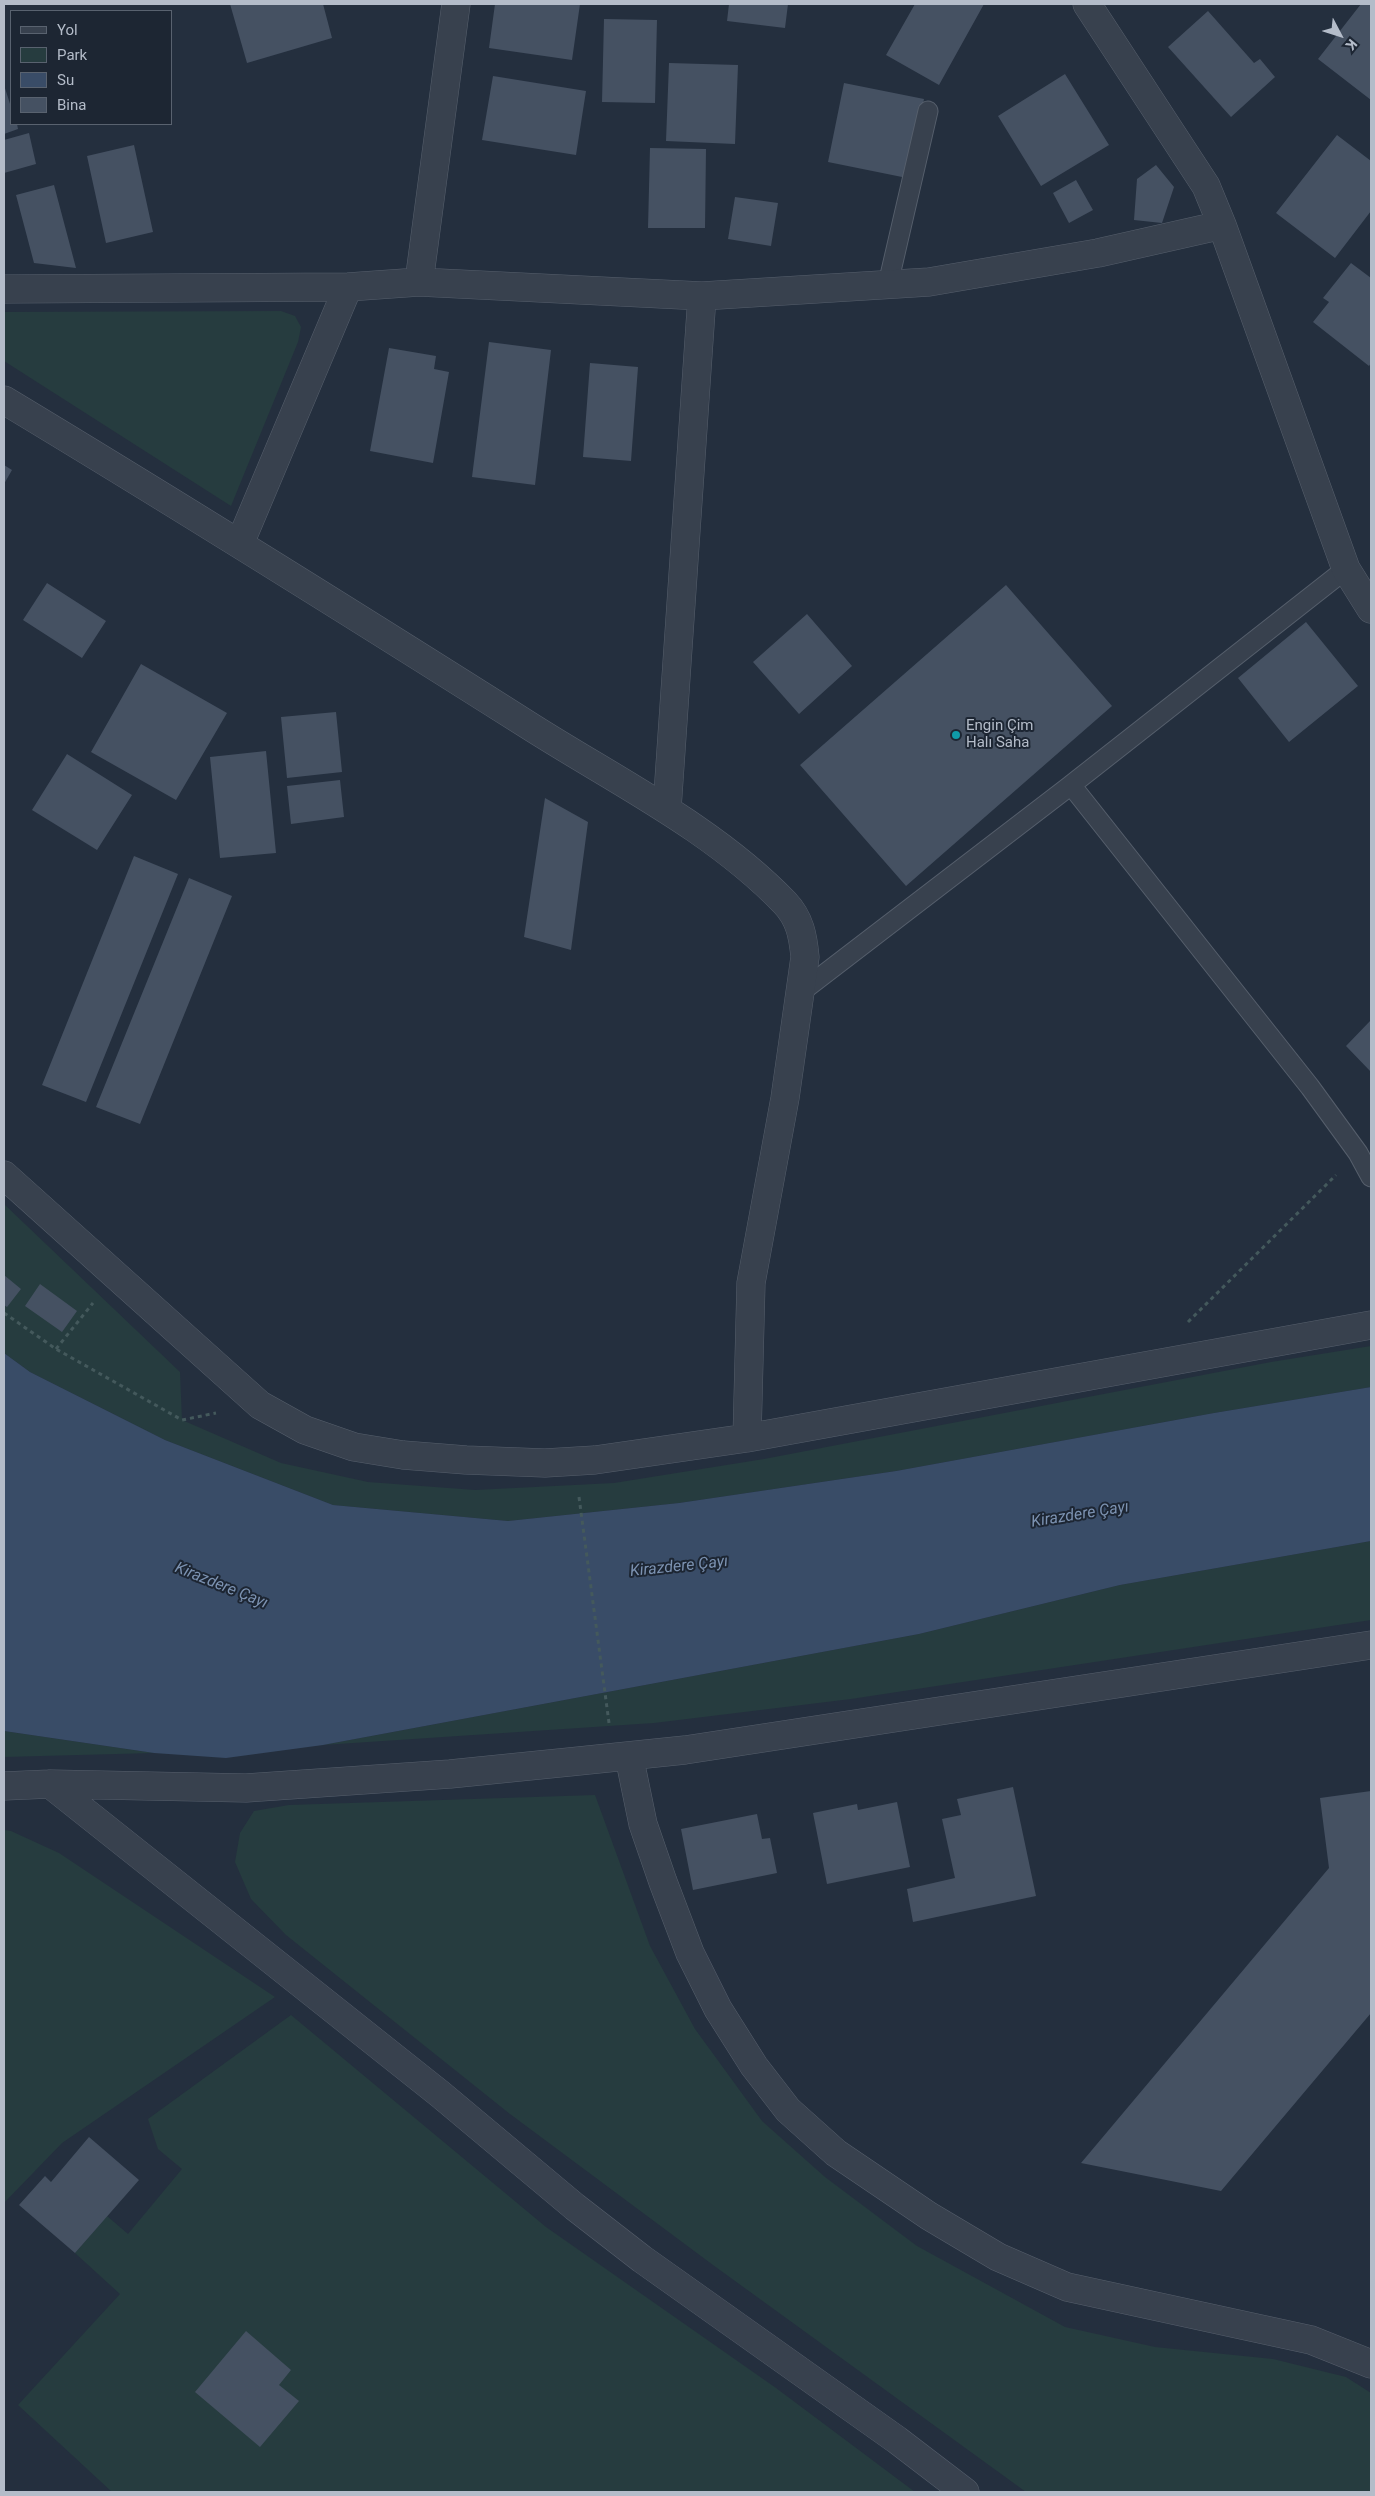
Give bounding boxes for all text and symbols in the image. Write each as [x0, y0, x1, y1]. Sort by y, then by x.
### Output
legend [10, 10, 172, 125]
north arrow [1315, 10, 1365, 60]
text: Yol [57, 21, 78, 39]
text: K [1342, 36, 1360, 53]
text: Park [57, 46, 87, 64]
text: Su [57, 71, 74, 89]
text: Bina [57, 96, 86, 114]
place label: Engin Çim Halı Saha [966, 717, 1033, 752]
marker: Engin Çim Halı Saha [950, 729, 962, 741]
water label: Kirazdere Çayı [1030, 1498, 1130, 1532]
water label: Kirazdere Çayı [629, 1552, 729, 1582]
water label: Kirazdere Çayı [172, 1559, 270, 1613]

